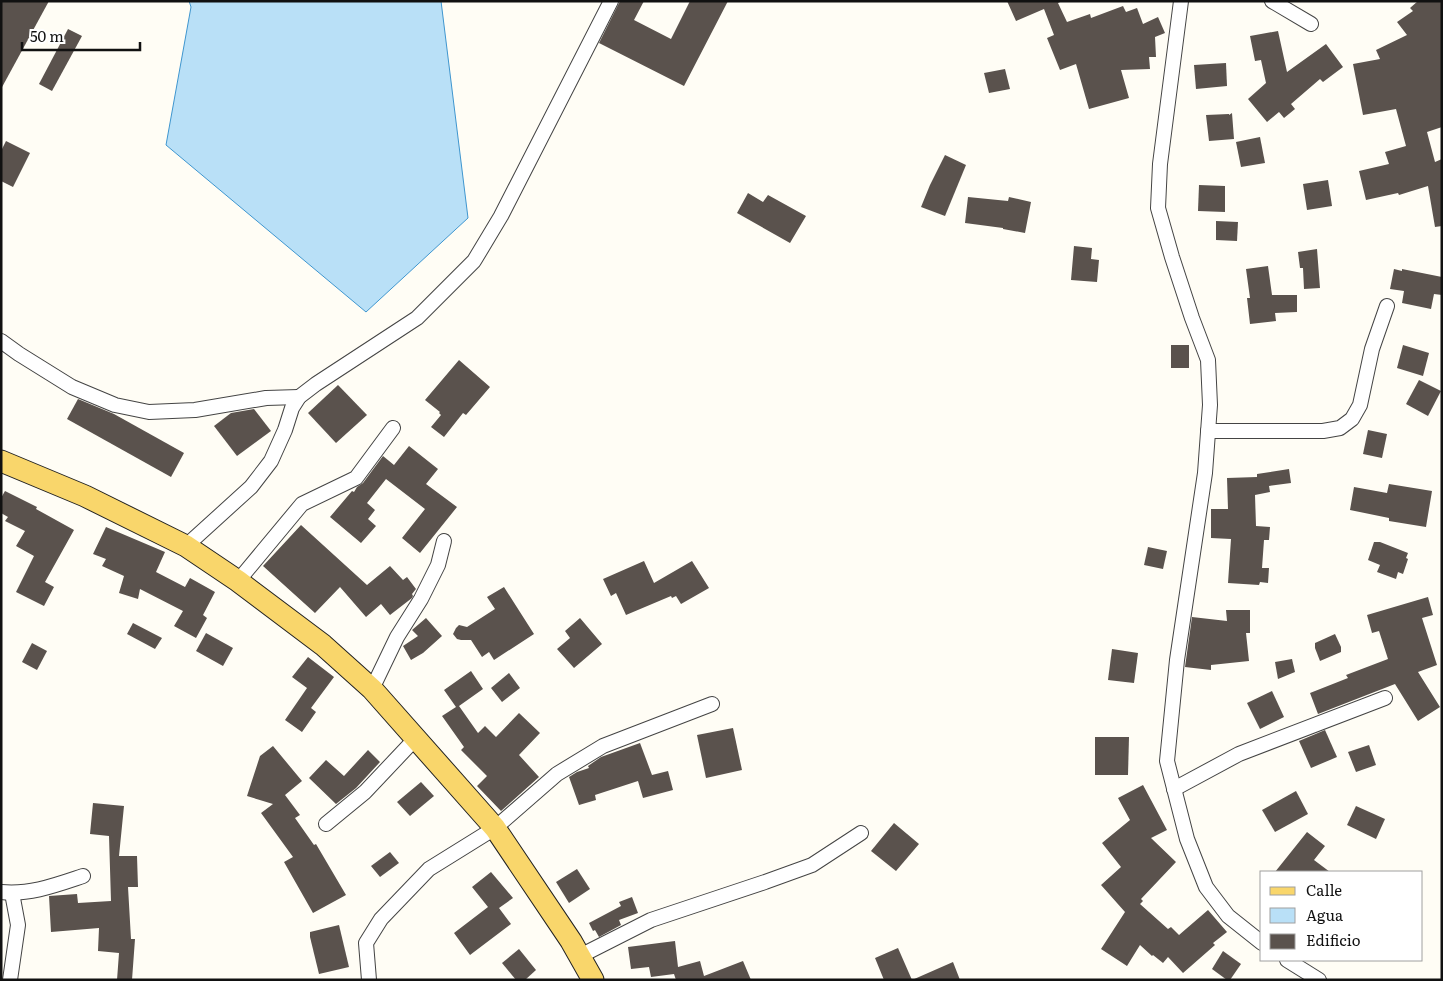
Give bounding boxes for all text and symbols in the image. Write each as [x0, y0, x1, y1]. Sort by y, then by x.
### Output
scale bar [22, 20, 140, 52]
text: 50 m [30, 24, 64, 47]
legend [1260, 871, 1423, 961]
text: Calle [1306, 878, 1342, 901]
text: Agua [1306, 903, 1344, 926]
text: Edificio [1306, 928, 1361, 951]

